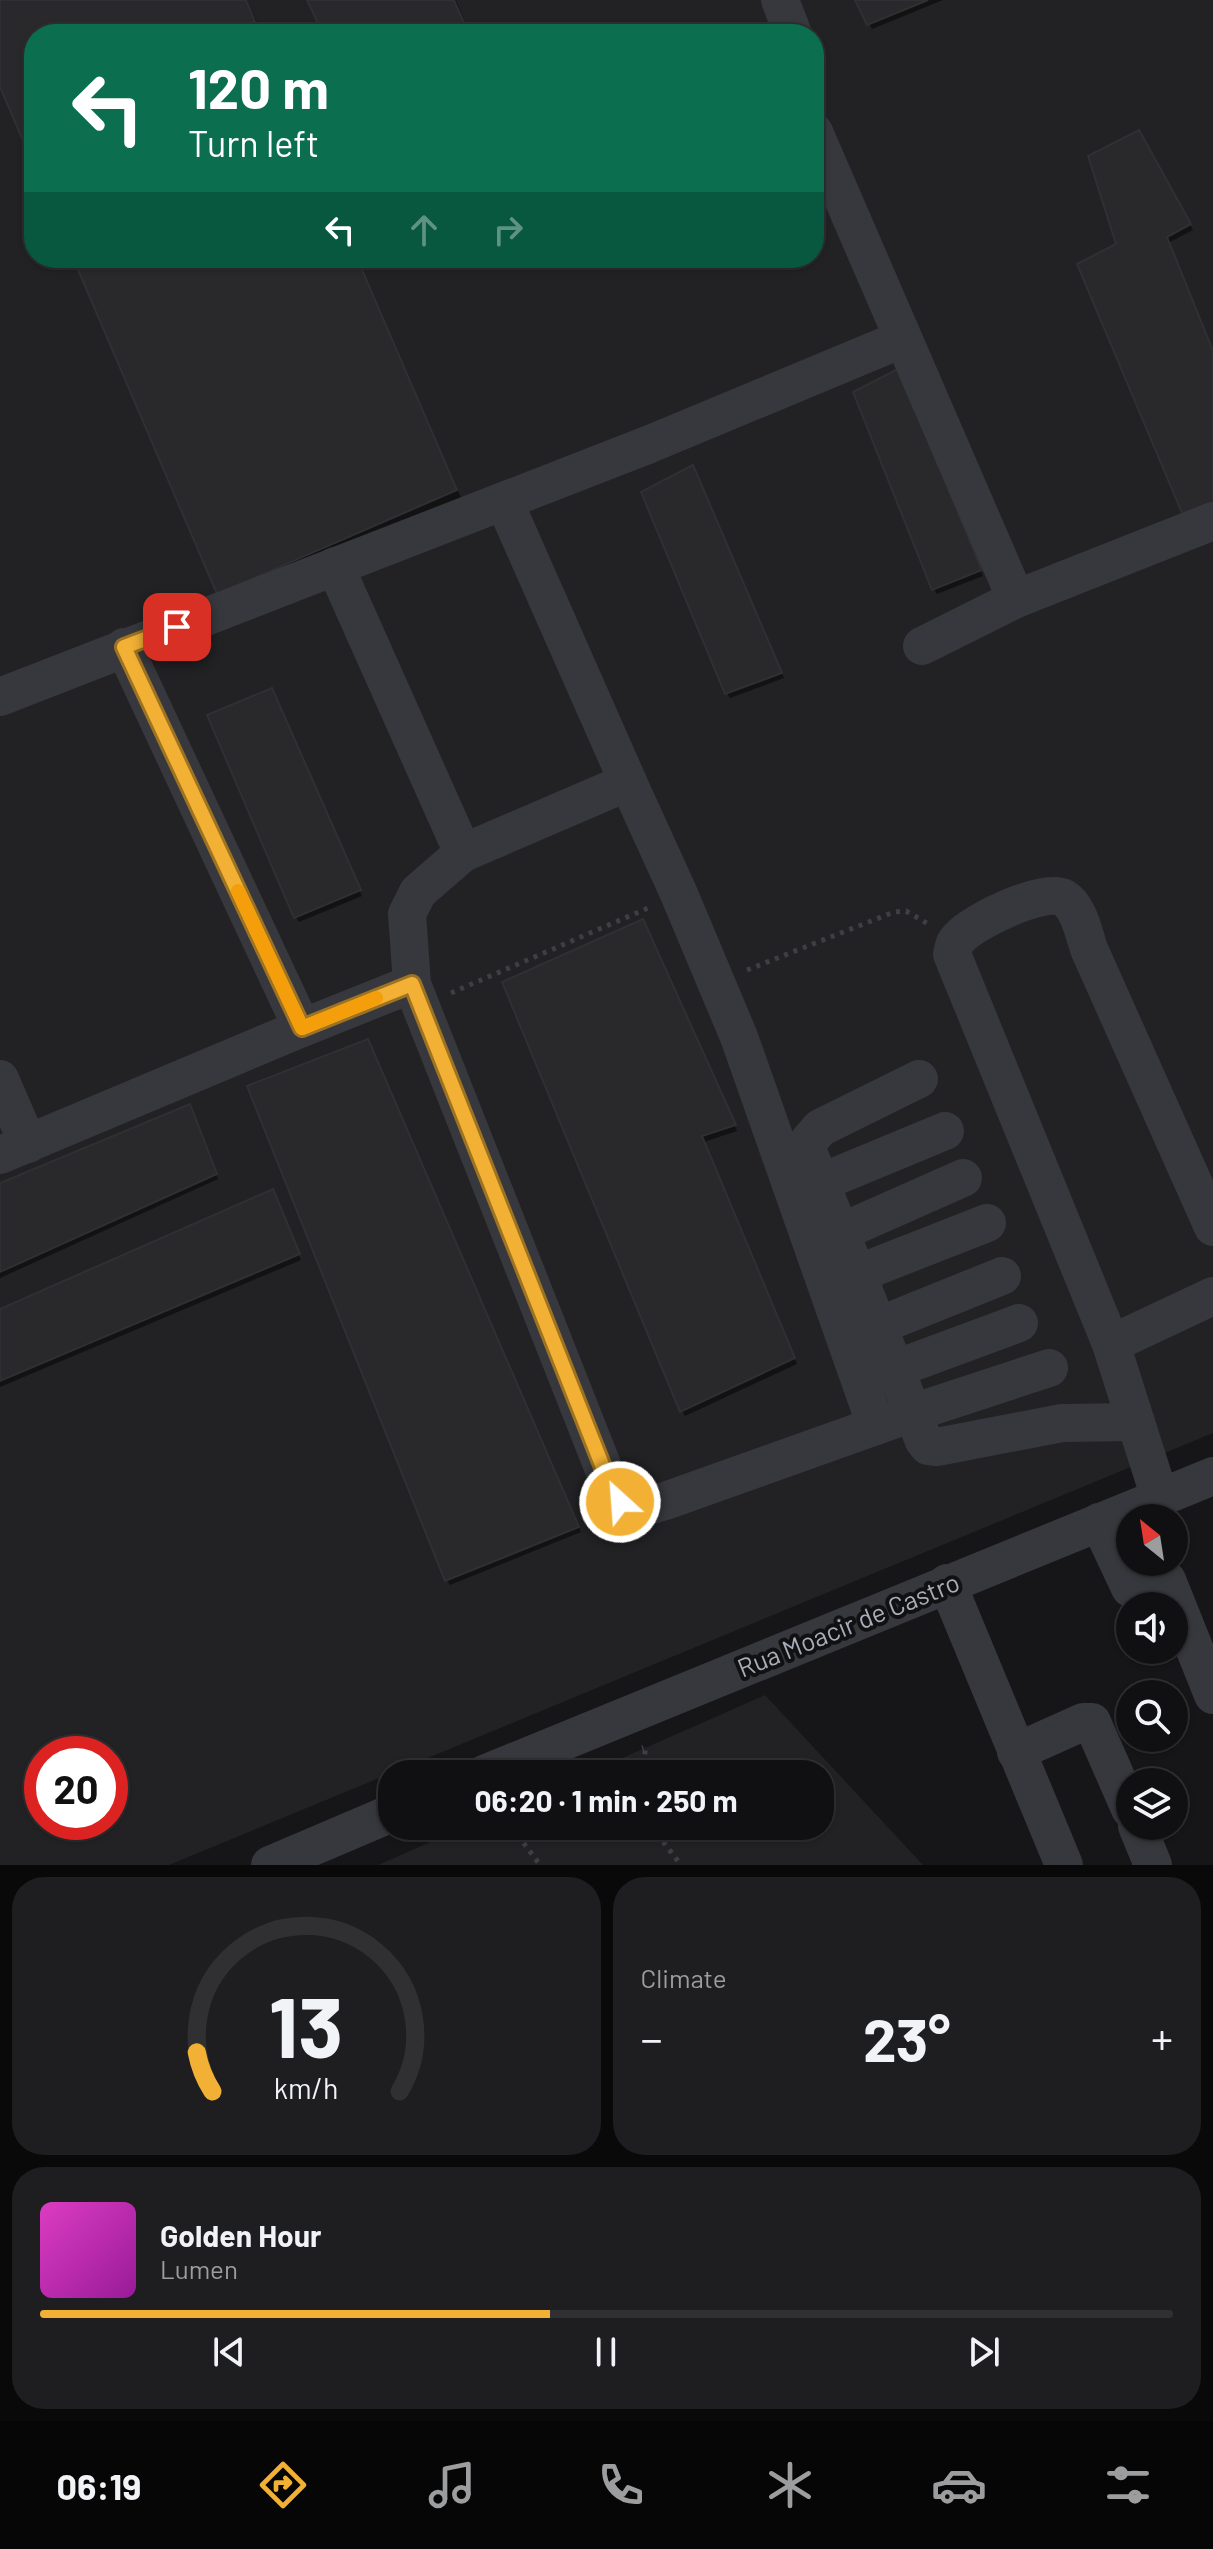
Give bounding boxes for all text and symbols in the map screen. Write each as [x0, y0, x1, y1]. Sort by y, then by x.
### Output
text: 120 m [188, 53, 329, 120]
icon: left [56, 56, 160, 160]
text: Turn left [188, 121, 319, 164]
icon: left [318, 208, 362, 252]
icon: ahead [402, 208, 446, 252]
icon: right [486, 208, 530, 252]
pin [143, 593, 211, 661]
icon: arrive [155, 605, 199, 649]
position arrow [578, 1460, 662, 1544]
north arrow [1116, 1504, 1188, 1576]
map controls [1116, 1504, 1188, 1840]
street label: Rua Moacir de Castro [732, 1565, 964, 1683]
button: sound [1116, 1592, 1188, 1664]
button: search [1116, 1680, 1188, 1752]
speed limit sign: 20 [24, 1736, 128, 1840]
button: layers [1116, 1768, 1188, 1840]
text: 06:20 · 1 min · 250 m [475, 1782, 737, 1818]
text: Climate [641, 1962, 727, 1993]
text: 13 [269, 1975, 343, 2075]
text: 23° [863, 2002, 951, 2074]
text: − [641, 2011, 663, 2064]
text: + [1151, 2011, 1173, 2064]
text: km/h [274, 2070, 339, 2105]
text: Golden Hour [160, 2217, 322, 2253]
text: Lumen [160, 2253, 238, 2284]
icon: previous [207, 2330, 251, 2374]
icon: pause [584, 2330, 628, 2374]
icon: next [962, 2330, 1006, 2374]
icon: directions [255, 2457, 311, 2513]
icon: music [424, 2457, 480, 2513]
icon: phone [593, 2457, 649, 2513]
icon: climate [762, 2457, 818, 2513]
icon: car [931, 2457, 987, 2513]
icon: filters [1100, 2457, 1156, 2513]
text: 06:19 [57, 2464, 141, 2507]

